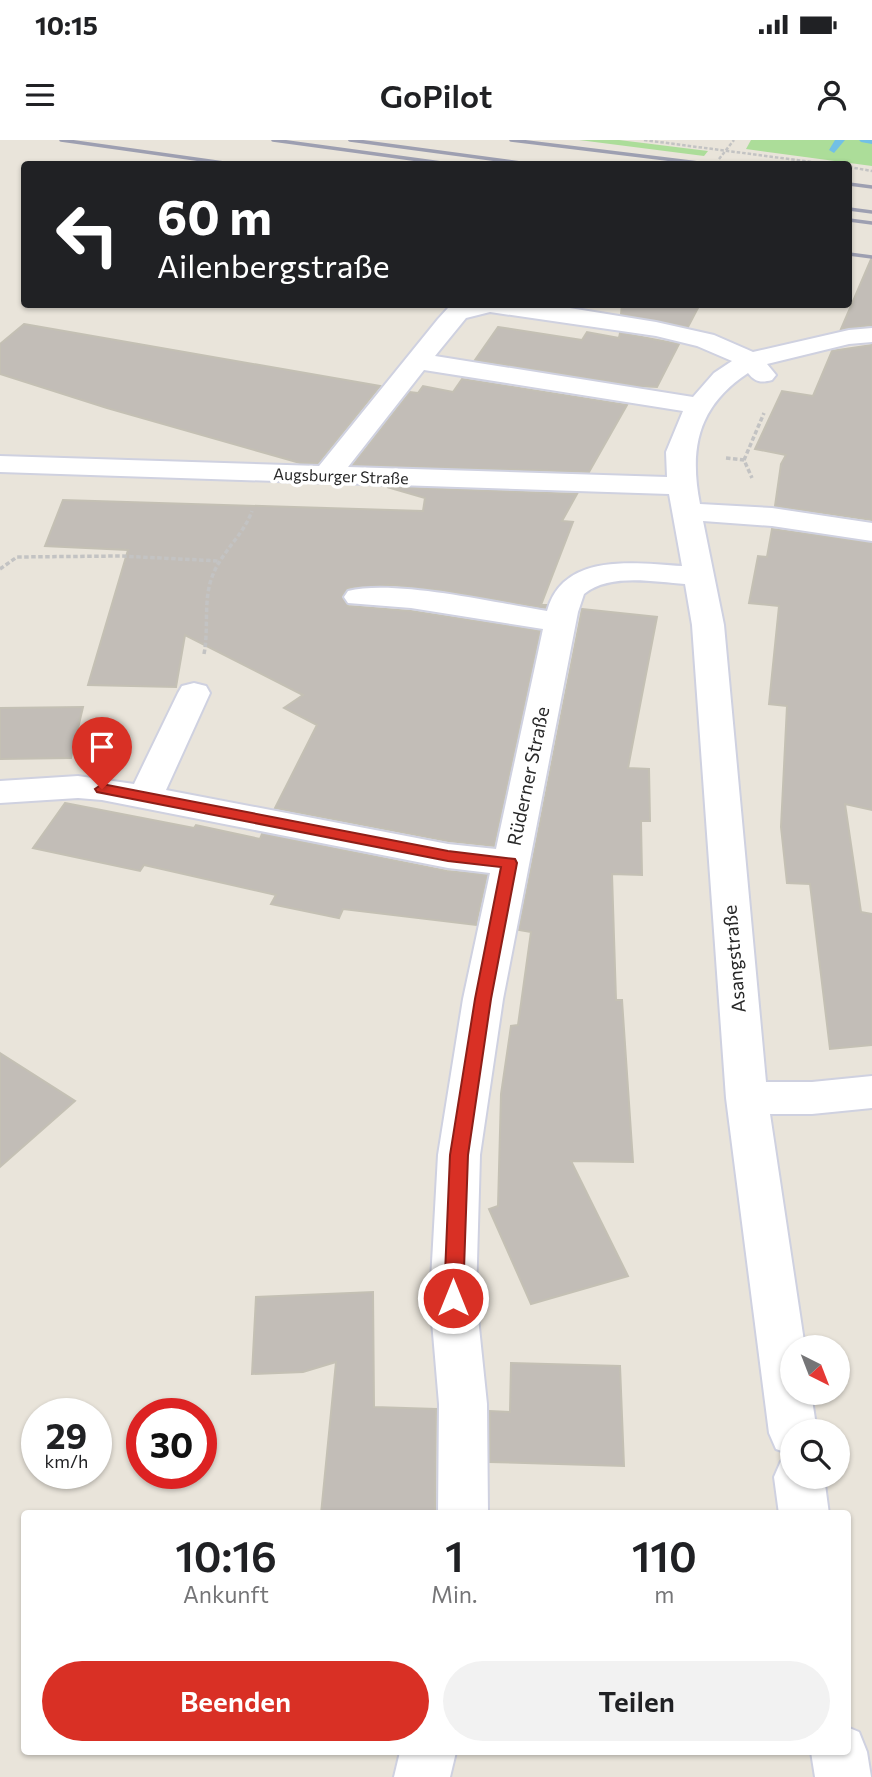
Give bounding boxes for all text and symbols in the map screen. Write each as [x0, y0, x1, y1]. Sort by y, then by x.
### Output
text: 10:15 [35, 9, 98, 40]
text: GoPilot [380, 75, 492, 115]
icon: menu [21, 76, 59, 114]
icon: person [813, 76, 851, 114]
text: 60 m [157, 185, 272, 245]
icon: left [42, 189, 133, 280]
text: Ailenbergstraße [157, 245, 390, 285]
street label: Augsburger Straße [273, 464, 409, 487]
street label: Rüderner Straße [502, 704, 553, 848]
pin [72, 717, 132, 789]
icon: arrive [83, 728, 121, 766]
street label: Asangstraße [717, 904, 750, 1014]
position arrow [416, 1261, 490, 1335]
north arrow [780, 1335, 850, 1405]
map controls [780, 1335, 850, 1489]
speed limit sign: 30 [126, 1398, 217, 1489]
text: 29 [46, 1413, 87, 1456]
button: search [780, 1419, 850, 1489]
text: km/h [45, 1450, 88, 1472]
text: 10:16 [175, 1529, 277, 1581]
text: 1 [445, 1529, 464, 1581]
text: 110 [632, 1529, 697, 1581]
text: Ankunft [183, 1580, 269, 1608]
text: Min. [431, 1580, 477, 1608]
text: m [654, 1580, 674, 1608]
button: Beenden [42, 1661, 429, 1741]
button: Teilen [443, 1661, 830, 1741]

